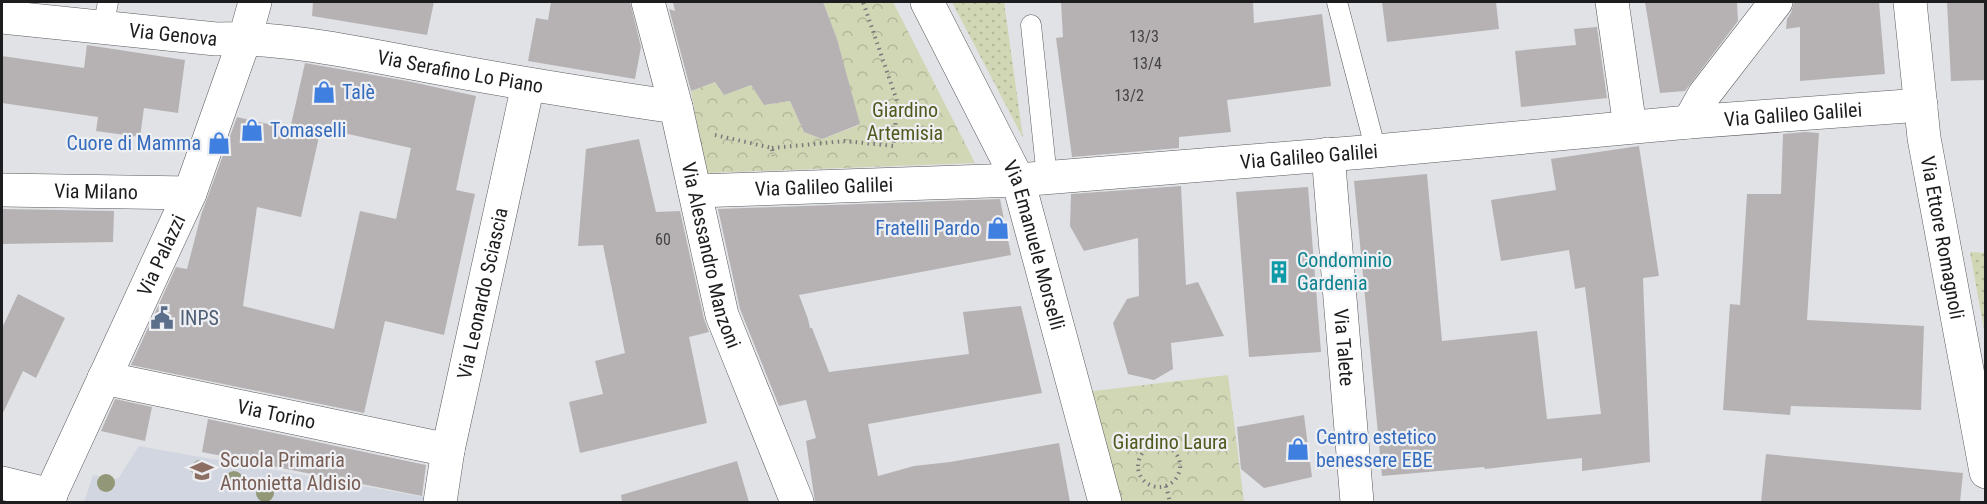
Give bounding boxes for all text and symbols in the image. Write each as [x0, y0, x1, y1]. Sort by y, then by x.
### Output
street label: Via Genova [128, 18, 218, 51]
house number: 13/3 [1129, 27, 1159, 46]
street label: Via Serafino Lo Piano [375, 45, 545, 98]
house number: 13/4 [1132, 54, 1162, 73]
shop icon: Talè [311, 79, 337, 105]
place label: Talè [342, 80, 375, 104]
house number: 13/2 [1114, 86, 1144, 105]
street label: Via Galileo Galilei [1723, 97, 1863, 131]
park label: Giardino Artemisia [867, 98, 943, 145]
shop icon: Tomaselli [239, 117, 265, 143]
place label: Tomaselli [270, 118, 346, 142]
shop icon: Cuore di Mamma [206, 130, 232, 156]
place label: Cuore di Mamma [67, 131, 201, 155]
street label: Via Galileo Galilei [1239, 139, 1379, 174]
street label: Via Ettore Romagnoli [1916, 154, 1969, 321]
street label: Via Emanuele Morselli [998, 156, 1070, 333]
street label: Via Alessandro Manzoni [677, 160, 746, 352]
street label: Via Galileo Galilei [754, 172, 893, 201]
street label: Via Milano [54, 179, 138, 204]
street label: Via Leonardo Sciascia [452, 205, 513, 381]
street label: Via Palazzi [132, 211, 190, 300]
shop icon: Fratelli Pardo [985, 215, 1011, 241]
place label: Fratelli Pardo [875, 216, 980, 240]
house number: 60 [655, 230, 671, 249]
place label: Condominio Gardenia [1297, 248, 1392, 295]
building icon: Condominio Gardenia [1266, 259, 1292, 285]
public building icon: INPS [149, 305, 175, 331]
place label: INPS [180, 306, 219, 330]
street label: Via Talete [1329, 308, 1359, 387]
street label: Via Torino [235, 394, 318, 434]
place label: Centro estetico benessere EBE [1316, 425, 1436, 472]
park label: Giardino Laura [1113, 430, 1227, 454]
shop icon: Centro estetico benessere EBE [1285, 436, 1311, 462]
place label: Scuola Primaria Antonietta Aldisio [220, 448, 361, 495]
school or university icon: Scuola Primaria Antonietta Aldisio [189, 458, 215, 484]

